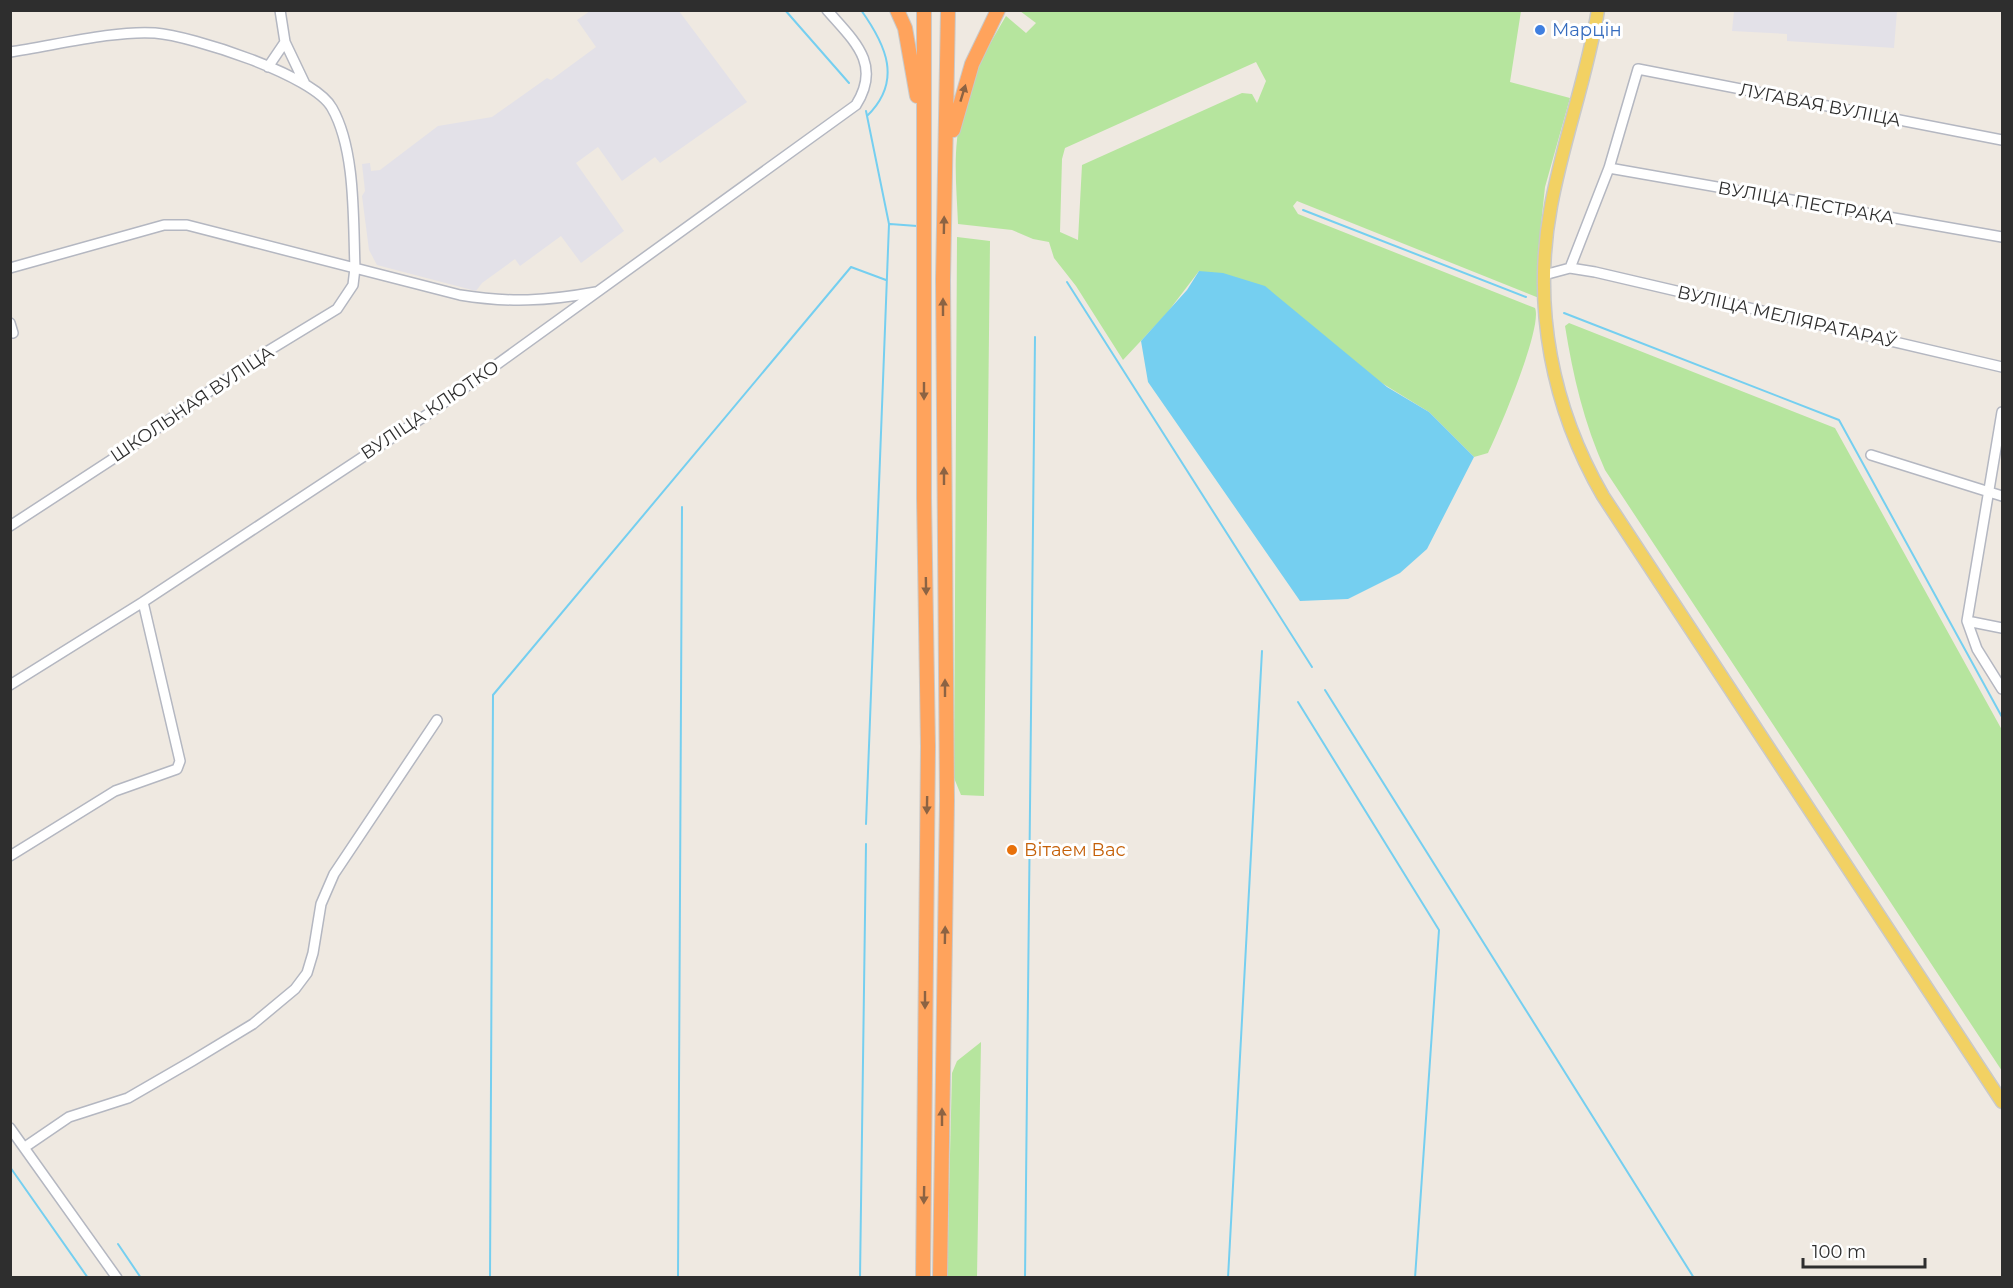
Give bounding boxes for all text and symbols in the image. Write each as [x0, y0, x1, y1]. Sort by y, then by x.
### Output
place label: Марцін [1552, 19, 1622, 41]
marker: Марцін [1533, 23, 1547, 37]
street label: ЛУГАВАЯ ВУЛІЦА [1737, 79, 1903, 132]
one-way arrow [959, 84, 968, 102]
street label: ВУЛІЦА ПЕСТРАКА [1716, 177, 1896, 229]
one-way arrow [939, 216, 949, 235]
street label: ВУЛІЦА МЕЛІЯРАТАРАЎ [1675, 281, 1900, 353]
one-way arrow [938, 297, 948, 316]
street label: ШКОЛЬНАЯ ВУЛІЦА [106, 341, 278, 467]
street label: ВУЛІЦА КЛЮТКО [357, 356, 503, 464]
one-way arrow [919, 381, 929, 400]
one-way arrow [939, 467, 949, 486]
one-way arrow [921, 576, 930, 595]
one-way arrow [940, 678, 950, 697]
one-way arrow [922, 795, 932, 814]
place label: Вітаем Вас [1024, 839, 1126, 861]
marker: Вітаем Вас [1005, 843, 1019, 857]
one-way arrow [940, 925, 950, 944]
one-way arrow [920, 990, 930, 1009]
one-way arrow [938, 1107, 947, 1126]
one-way arrow [919, 1185, 928, 1204]
scale bar [1803, 1231, 1924, 1269]
text: 100 m [1812, 1241, 1866, 1263]

